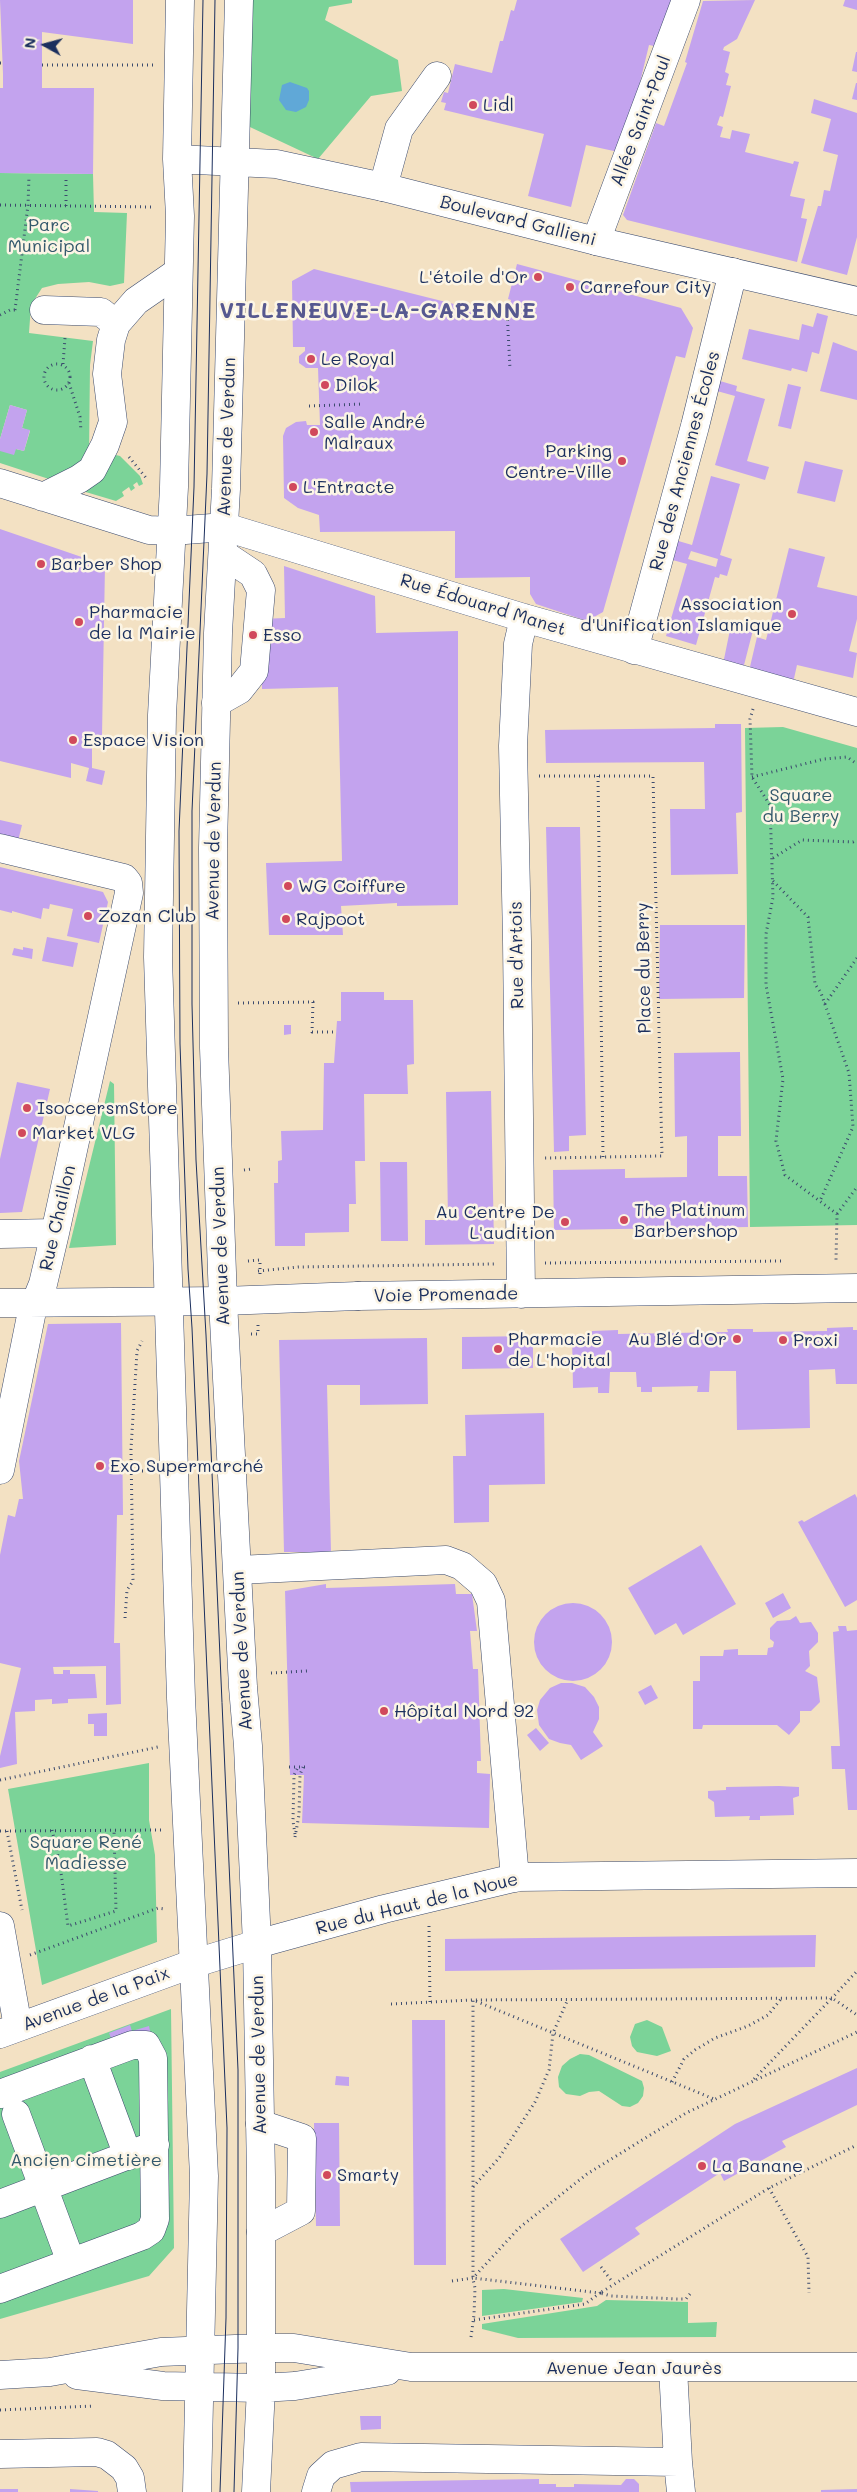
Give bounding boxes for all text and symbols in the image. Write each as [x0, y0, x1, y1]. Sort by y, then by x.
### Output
north arrow [20, 20, 70, 70]
text: N [20, 37, 40, 50]
street label: Allée Saint-Paul [606, 52, 676, 190]
place label: Lidl [483, 94, 514, 116]
marker: Lidl [467, 99, 479, 111]
street label: Boulevard Gallieni [438, 191, 598, 251]
park label: Parc Municipal [8, 214, 90, 256]
place label: L'étoile d'Or [419, 266, 528, 288]
marker: L'étoile d'Or [532, 271, 544, 283]
place label: Carrefour City [580, 276, 711, 298]
marker: Carrefour City [564, 281, 576, 293]
district label: VILLENEUVE-LA-GARENNE [217, 298, 539, 324]
place label: Le Royal [321, 348, 395, 370]
street label: Rue des Anciennes Écoles [645, 349, 725, 573]
marker: Le Royal [305, 353, 317, 365]
street label: Avenue de Verdun [213, 357, 241, 517]
place label: Dilok [335, 374, 378, 396]
marker: Dilok [319, 379, 331, 391]
place label: Salle André Malraux [324, 411, 425, 454]
marker: Salle André Malraux [308, 426, 320, 438]
place label: Parking Centre-Ville [505, 440, 612, 482]
marker: Parking Centre-Ville [616, 455, 628, 467]
place label: L'Entracte [303, 476, 395, 498]
marker: L'Entracte [287, 481, 299, 493]
place label: Barber Shop [51, 553, 162, 575]
marker: Barber Shop [35, 558, 47, 570]
street label: Rue Édouard Manet [397, 569, 569, 641]
place label: Association d'Unification Islamique [580, 593, 782, 636]
place label: Pharmacie de la Mairie [89, 601, 196, 644]
marker: Association d'Unification Islamique [786, 608, 798, 620]
marker: Pharmacie de la Mairie [73, 616, 85, 628]
place label: Esso [263, 624, 301, 646]
marker: Esso [247, 629, 259, 641]
place label: Espace Vision [83, 729, 204, 751]
marker: Espace Vision [67, 734, 79, 746]
street label: Avenue de Verdun [202, 761, 226, 921]
park label: Square du Berry [763, 784, 839, 826]
place label: WG Coiffure [298, 875, 406, 897]
marker: WG Coiffure [282, 880, 294, 892]
street label: Rue d'Artois [505, 901, 529, 1009]
street label: Place du Berry [632, 902, 656, 1034]
place label: Zozan Club [98, 905, 196, 927]
place label: Rajpoot [296, 908, 365, 930]
marker: Zozan Club [82, 910, 94, 922]
marker: Rajpoot [280, 913, 292, 925]
place label: IsoccersmStore [37, 1097, 178, 1119]
marker: IsoccersmStore [21, 1102, 33, 1114]
place label: Market VLG [32, 1122, 135, 1144]
marker: Market VLG [16, 1127, 28, 1139]
street label: Rue Chaillon [35, 1163, 81, 1273]
street label: Avenue de Verdun [207, 1166, 235, 1326]
place label: The Platinum Barbershop [634, 1199, 745, 1242]
place label: Au Centre De L'audition [436, 1201, 555, 1244]
marker: The Platinum Barbershop [618, 1214, 630, 1226]
marker: Au Centre De L'audition [559, 1216, 571, 1228]
street label: Voie Promenade [374, 1283, 518, 1307]
place label: Pharmacie de L'hopital [508, 1328, 611, 1370]
place label: Au Blé d'Or [628, 1328, 727, 1350]
place label: Proxi [793, 1329, 838, 1351]
marker: Au Blé d'Or [731, 1333, 743, 1345]
marker: Proxi [777, 1334, 789, 1346]
marker: Pharmacie de L'hopital [492, 1343, 504, 1355]
place label: Exo Supermarché [110, 1455, 264, 1477]
marker: Exo Supermarché [94, 1460, 106, 1472]
street label: Avenue de Verdun [227, 1571, 257, 1731]
place label: Hôpital Nord 92 [394, 1700, 534, 1722]
marker: Hôpital Nord 92 [378, 1705, 390, 1717]
park label: Square René Madiesse [30, 1831, 142, 1874]
street label: Rue du Haut de la Noue [314, 1868, 520, 1940]
street label: Avenue de la Paix [20, 1962, 172, 2036]
street label: Avenue de Verdun [247, 1975, 271, 2135]
park label: Ancien cimetière [10, 2149, 162, 2171]
place label: La Banane [712, 2155, 803, 2177]
marker: La Banane [696, 2160, 708, 2172]
place label: Smarty [337, 2164, 399, 2186]
marker: Smarty [321, 2169, 333, 2181]
street label: Avenue Jean Jaurès [546, 2357, 722, 2379]

